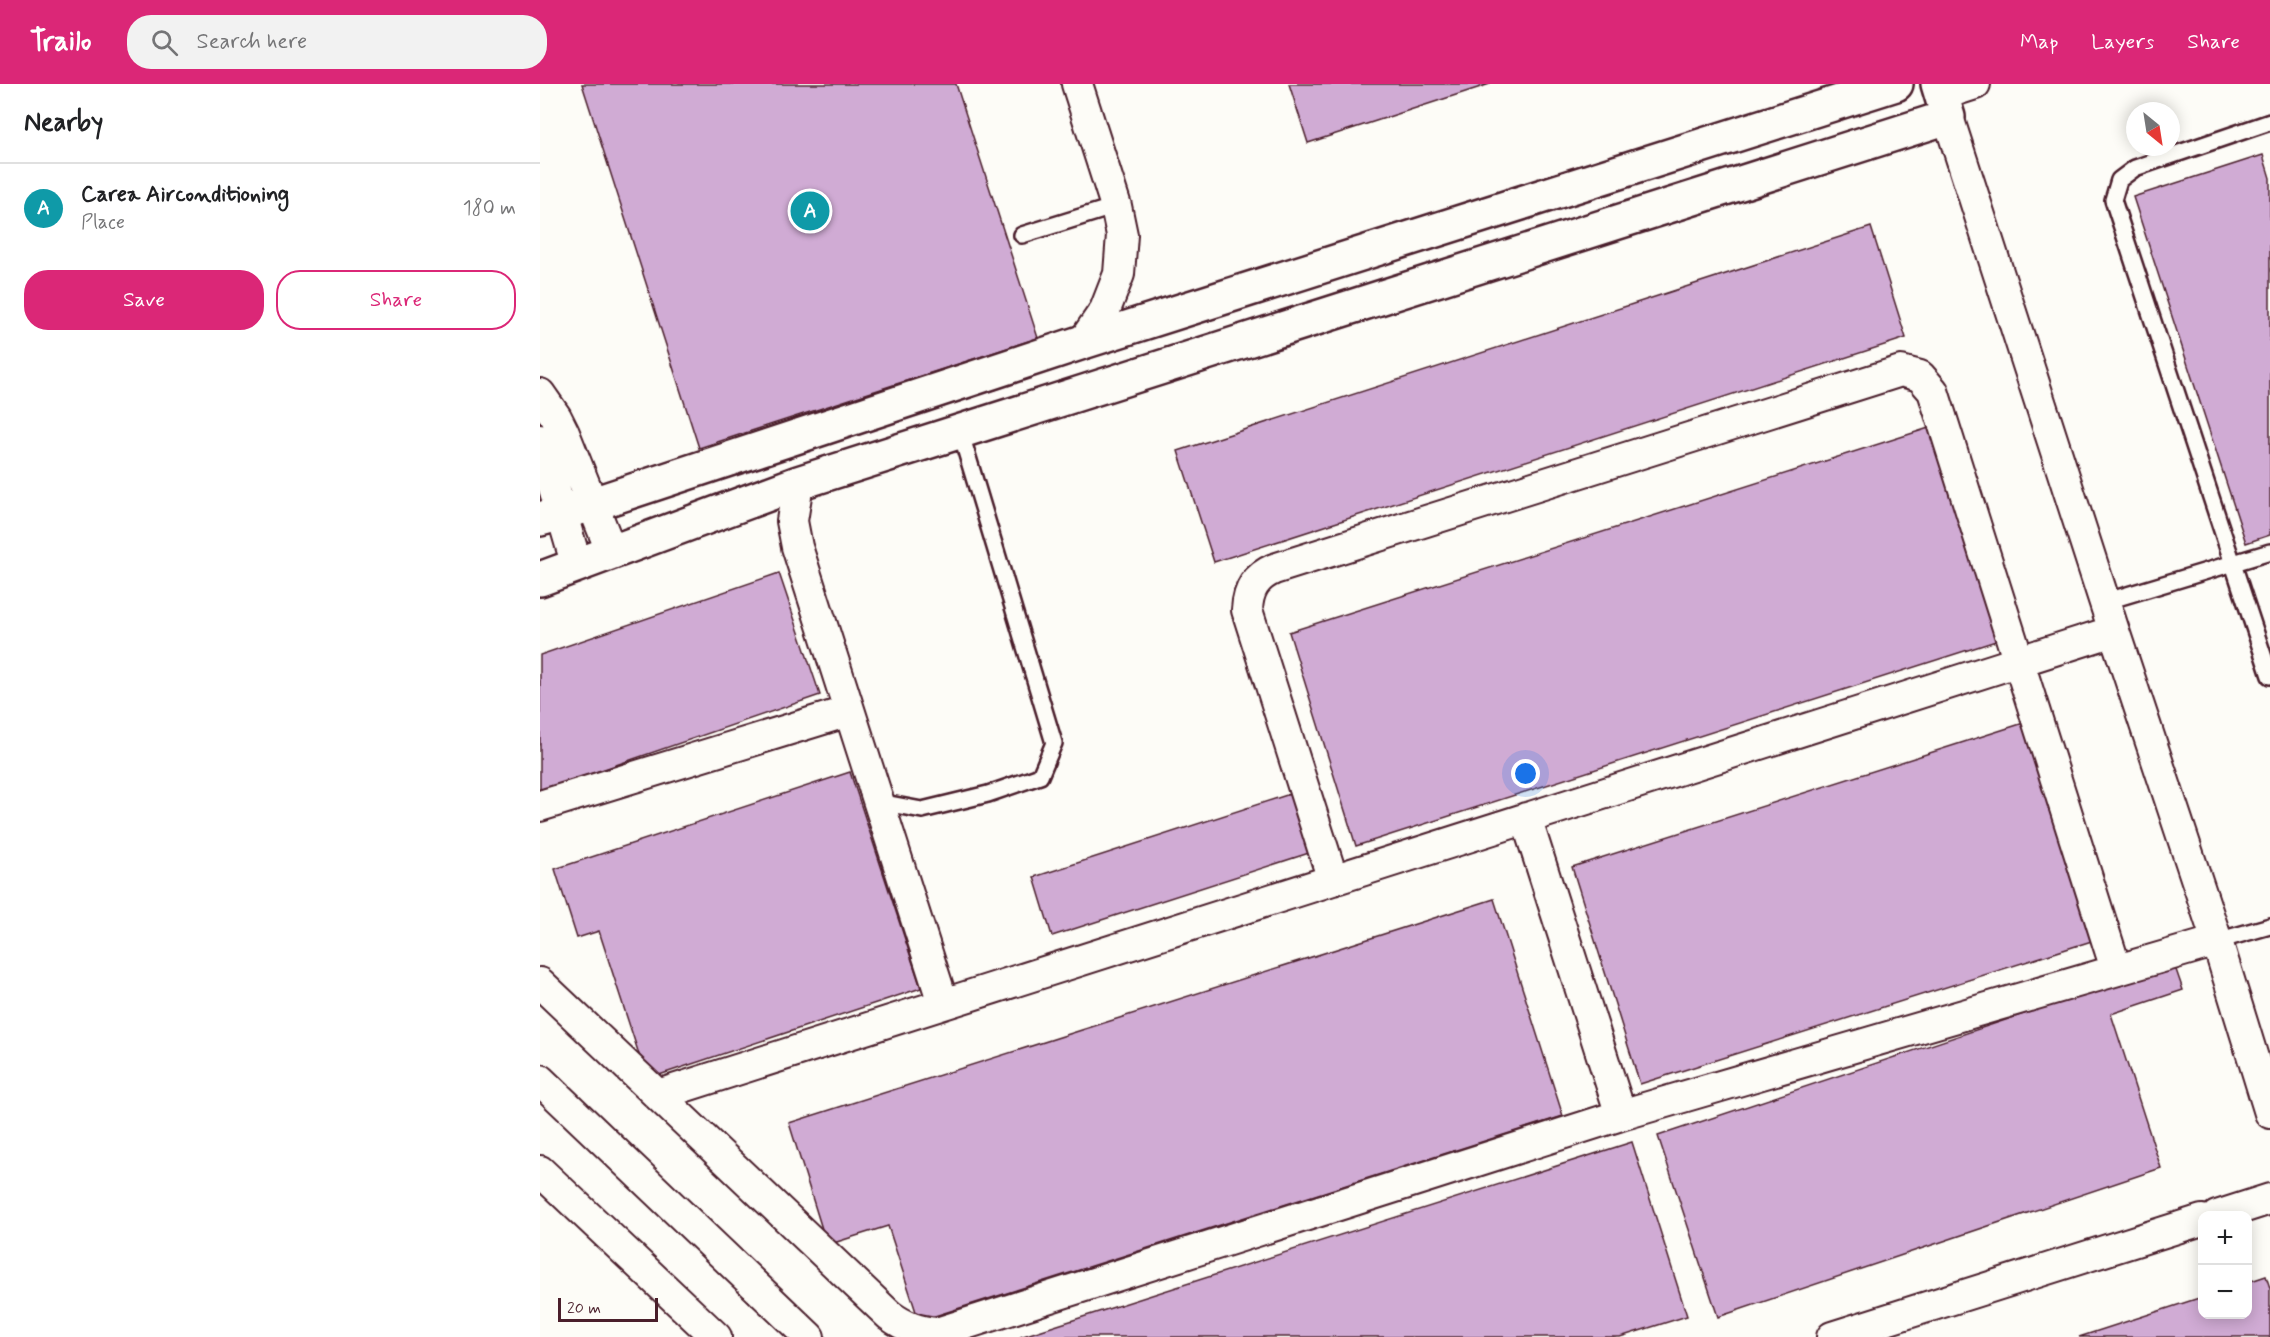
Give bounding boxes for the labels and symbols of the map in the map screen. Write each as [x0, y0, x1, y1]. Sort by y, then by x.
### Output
north arrow [2126, 102, 2180, 156]
pin: A [790, 188, 830, 234]
your location [1511, 759, 1540, 788]
scale bar [558, 1295, 658, 1322]

